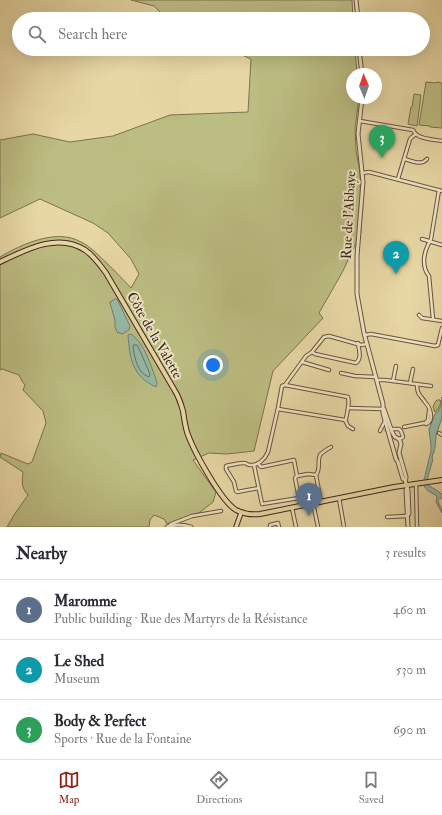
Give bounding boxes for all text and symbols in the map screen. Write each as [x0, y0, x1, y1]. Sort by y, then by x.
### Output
search box [12, 12, 430, 56]
icon: search [26, 23, 48, 45]
text: Search here [58, 25, 127, 44]
north arrow [346, 68, 382, 104]
pin: 3 [369, 125, 395, 158]
street label: Rue de l'Abbaye [338, 170, 360, 260]
pin: 2 [383, 241, 409, 274]
street label: Côte de la Valette [123, 289, 186, 382]
your location [203, 355, 223, 375]
pin: 1 [296, 483, 322, 516]
text: Nearby [16, 543, 67, 564]
text: 3 results [385, 545, 426, 561]
text: Maromme [54, 592, 117, 611]
text: 1 [27, 602, 31, 618]
text: 460 m [393, 602, 426, 618]
text: Public building · Rue des Martyrs de la Résistance [54, 611, 308, 627]
text: Le Shed [54, 652, 104, 671]
text: 2 [26, 662, 32, 678]
text: 530 m [396, 662, 426, 678]
text: Museum [54, 671, 100, 687]
text: Body & Perfect [54, 712, 146, 731]
text: 3 [27, 722, 32, 738]
text: 690 m [393, 722, 426, 738]
text: Sports · Rue de la Fontaine [54, 731, 192, 747]
tab: Map [58, 769, 80, 806]
tab: Directions [196, 769, 243, 806]
tab: Saved [359, 769, 384, 806]

